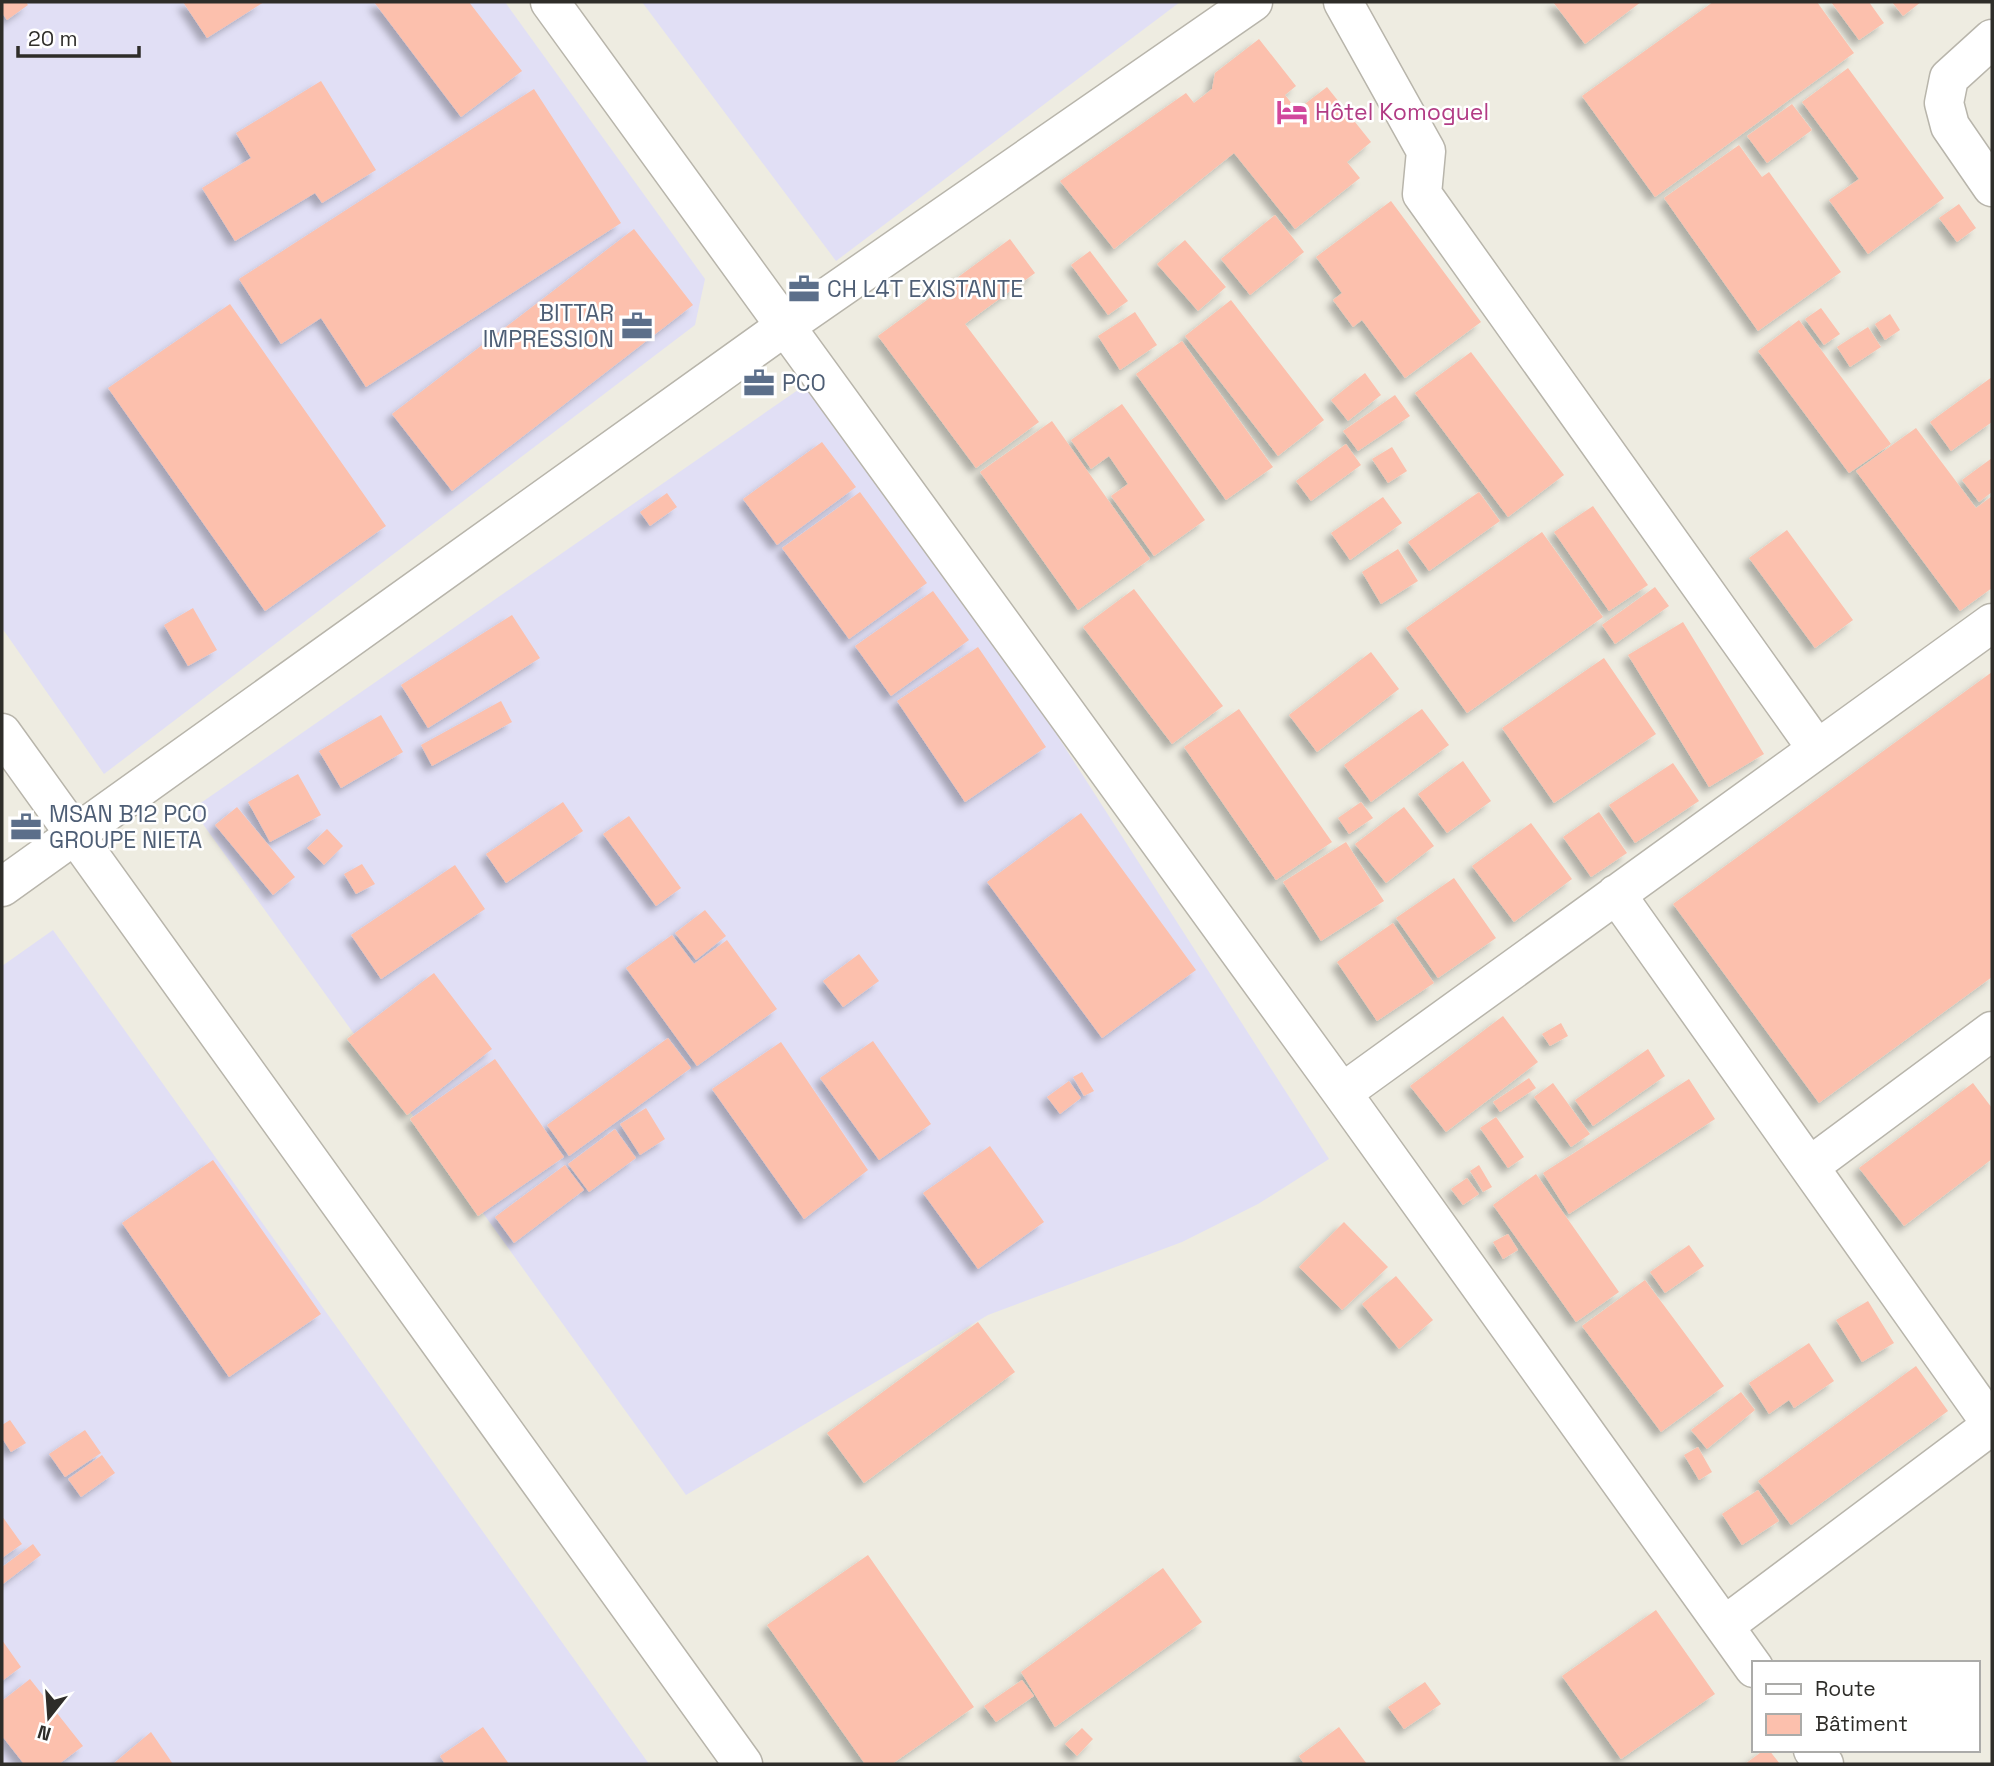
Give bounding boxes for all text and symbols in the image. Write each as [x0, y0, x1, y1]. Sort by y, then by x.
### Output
scale bar [18, 14, 138, 58]
text: 20 m [28, 25, 78, 52]
hotel icon: Hôtel Komoguel [1275, 95, 1309, 129]
place label: Hôtel Komoguel [1315, 97, 1489, 127]
office icon: CH L4T EXISTANTE [787, 272, 821, 306]
place label: CH L4T EXISTANTE [827, 274, 1023, 304]
place label: BITTAR IMPRESSION [483, 298, 614, 354]
office icon: BITTAR IMPRESSION [620, 309, 654, 343]
office icon: PCO [742, 366, 776, 400]
place label: PCO [782, 368, 826, 398]
place label: MSAN B12 PCO GROUPE NIETA [49, 799, 207, 855]
office icon: MSAN B12 PCO GROUPE NIETA [9, 810, 43, 844]
legend [1752, 1661, 1980, 1752]
text: Route [1815, 1675, 1876, 1702]
north arrow [14, 1682, 84, 1752]
text: Bâtiment [1815, 1710, 1908, 1737]
text: N [34, 1719, 54, 1747]

